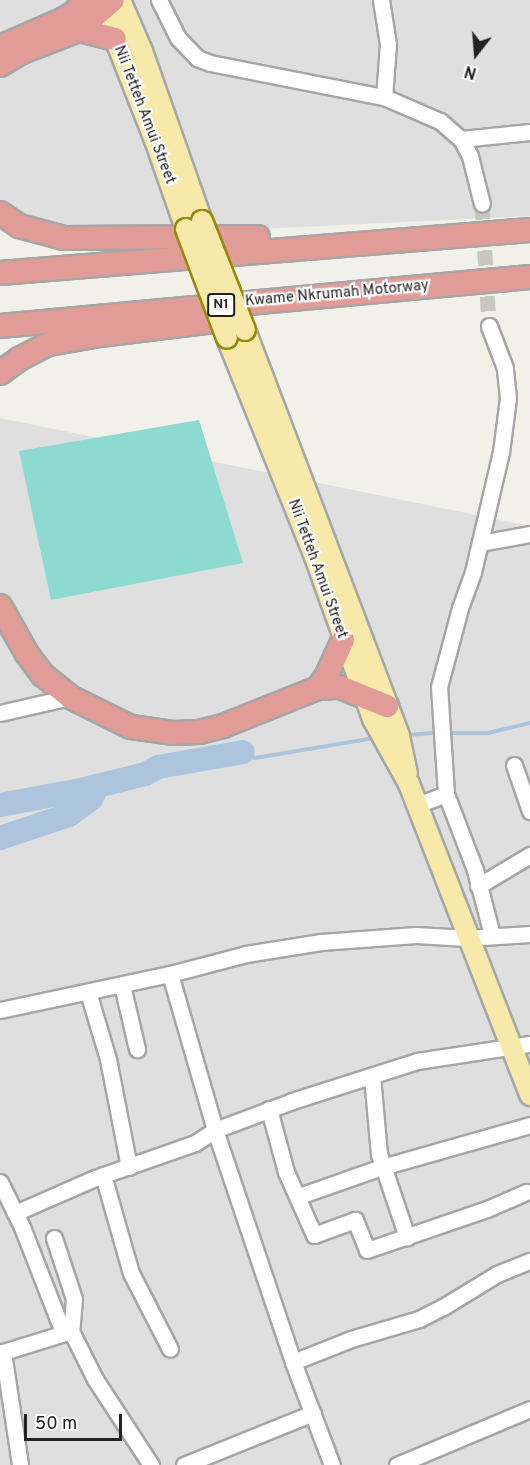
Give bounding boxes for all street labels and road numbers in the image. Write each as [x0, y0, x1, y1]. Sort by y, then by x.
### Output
street label: Nii Tetteh Amui Street [109, 43, 179, 187]
street label: Kwame Nkrumah Motorway [244, 277, 430, 311]
road number: N1 [206, 294, 236, 316]
street label: Nii Tetteh Amui Street [283, 496, 351, 642]

